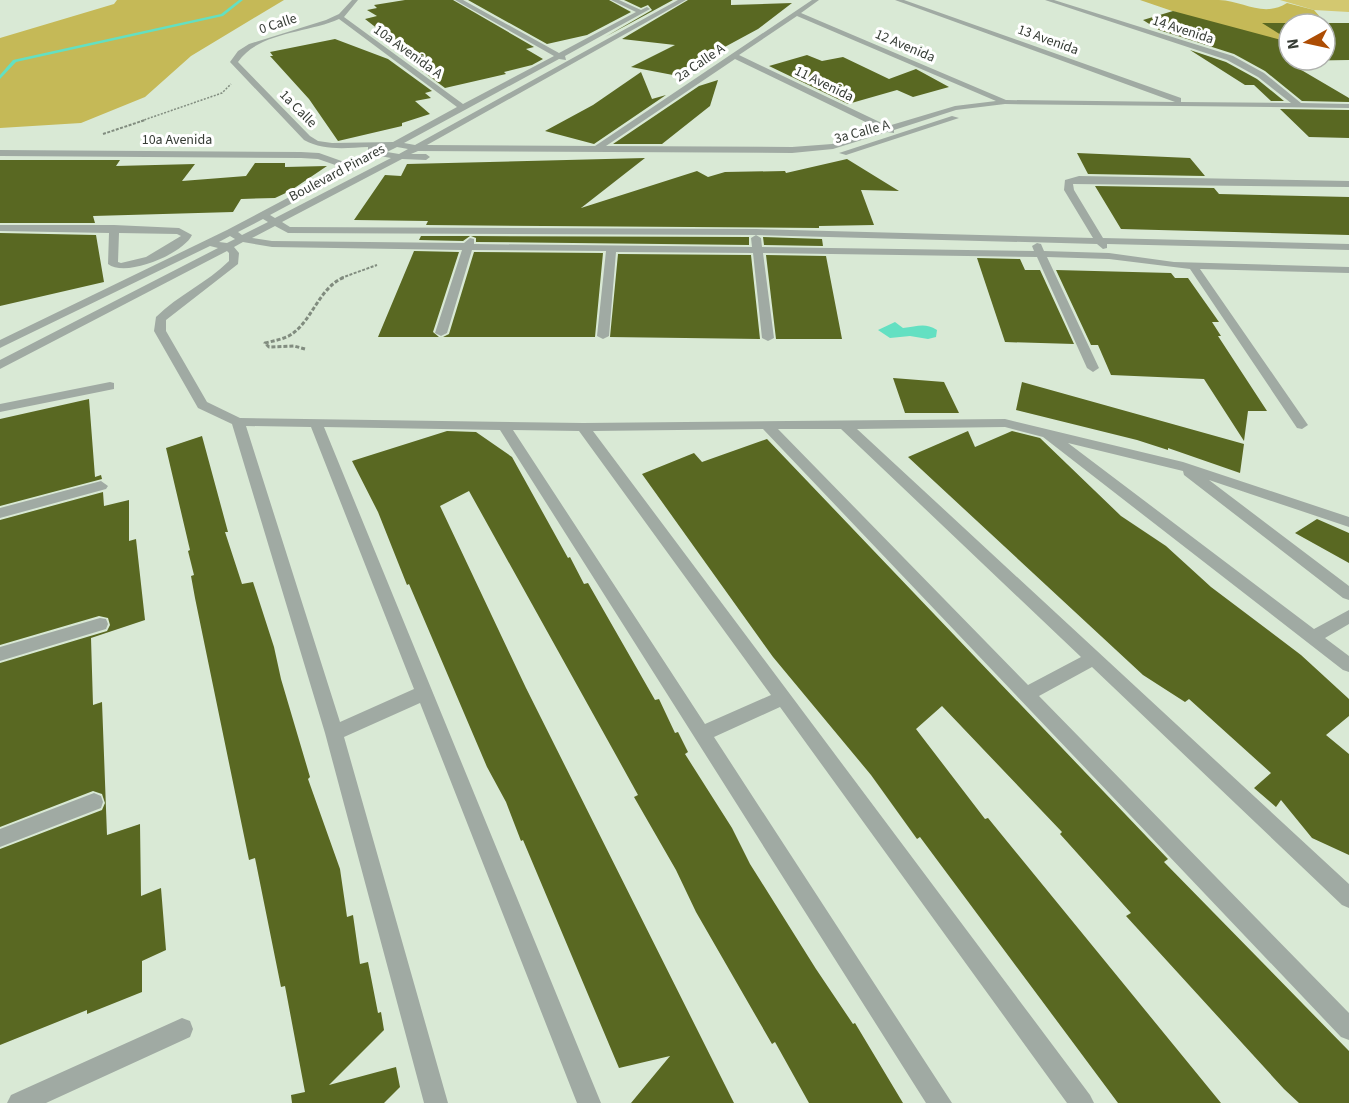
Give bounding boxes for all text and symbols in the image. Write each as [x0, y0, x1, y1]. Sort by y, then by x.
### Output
street label: 0 Calle [256, 8, 300, 40]
street label: 14 Avenida [1150, 11, 1216, 49]
north arrow [1277, 12, 1337, 72]
street label: 10a Avenida A [369, 20, 447, 84]
street label: 13 Avenida [1015, 20, 1081, 60]
street label: 12 Avenida [872, 24, 938, 68]
text: N [1282, 37, 1305, 51]
street label: 2a Calle A [671, 39, 729, 87]
street label: 11 Avenida [791, 61, 857, 107]
street label: 1a Calle [275, 86, 321, 132]
street label: 3a Calle A [832, 115, 892, 149]
street label: 10a Avenida [142, 130, 212, 150]
street label: Boulevard Pinares [285, 139, 389, 207]

